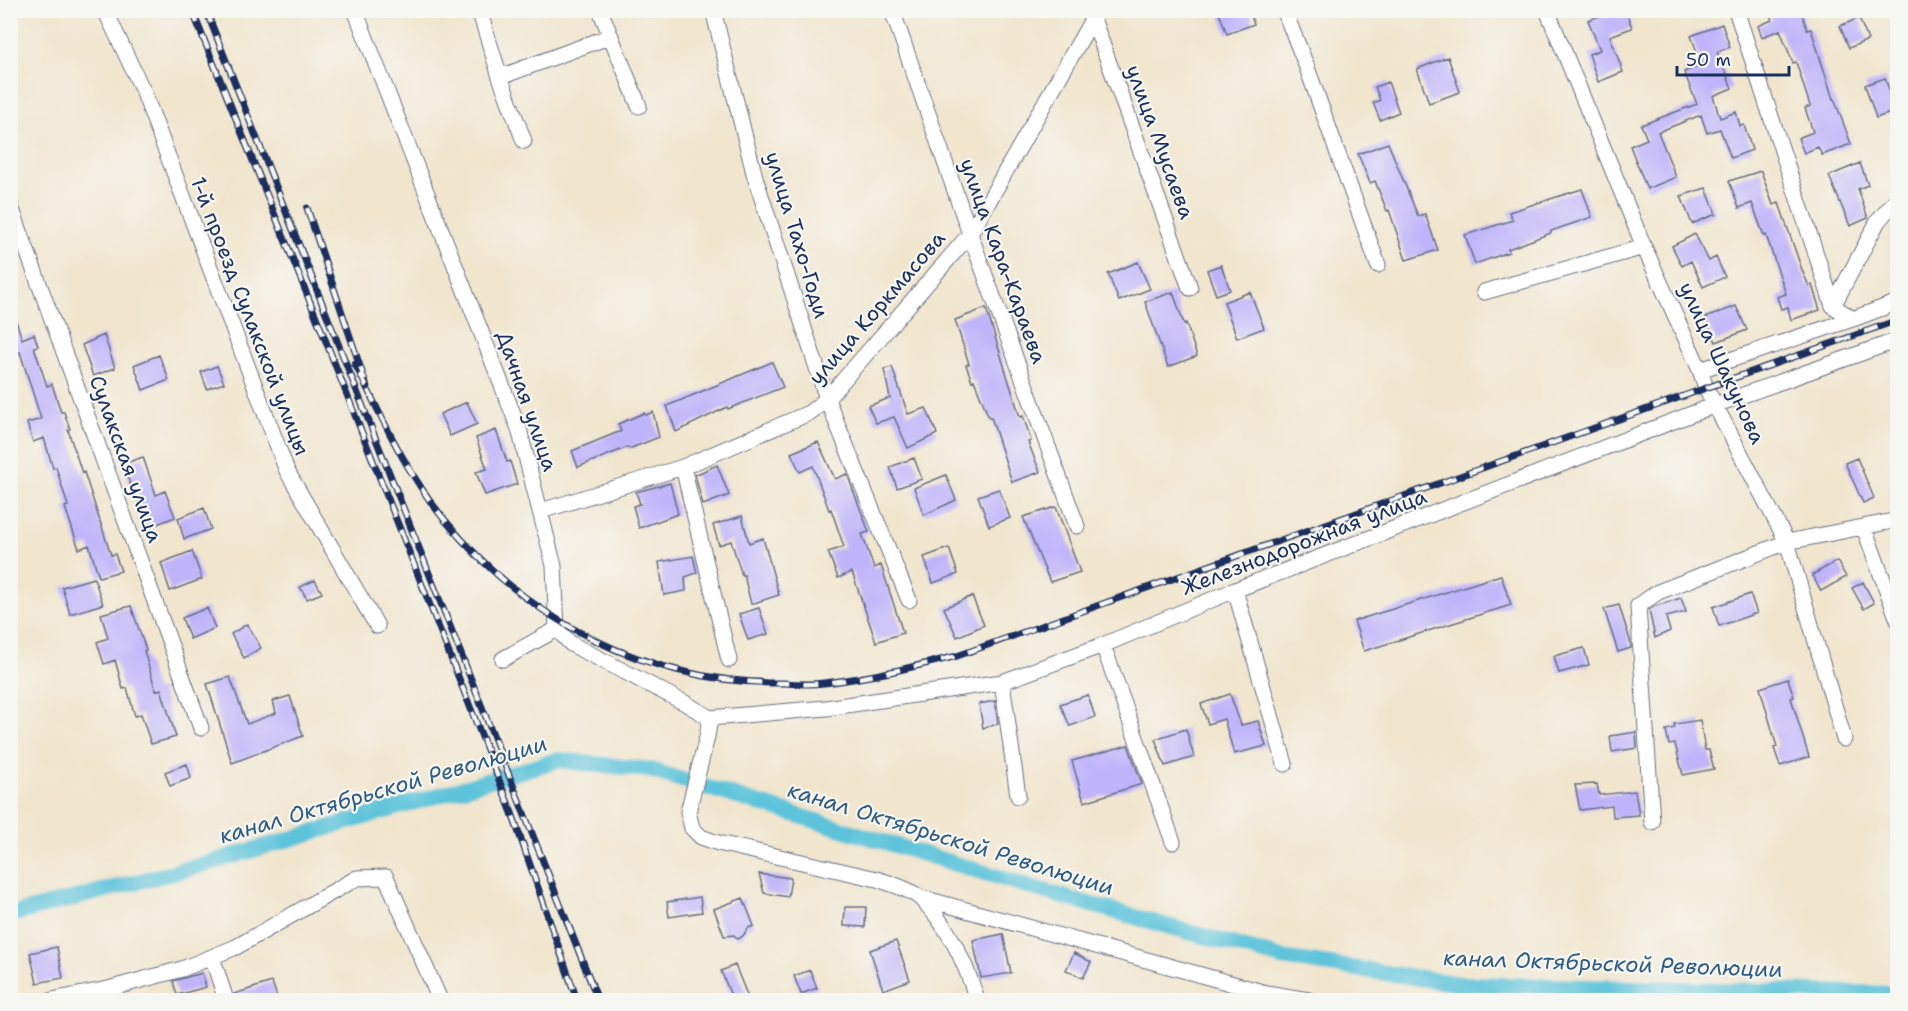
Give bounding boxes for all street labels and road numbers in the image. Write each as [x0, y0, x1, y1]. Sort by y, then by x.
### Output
street label: улица Мусаева [1119, 61, 1201, 223]
street label: улица Тахо-Годи [758, 148, 836, 322]
street label: улица Кара-Караева [953, 155, 1053, 367]
street label: 1-й проезд Сулакской улицы [184, 173, 316, 459]
street label: улица Коркмасова [802, 225, 952, 391]
street label: улица Шакунова [1672, 278, 1772, 448]
street label: Дачная улица [490, 327, 564, 475]
street label: Сулакская улица [83, 372, 169, 546]
street label: Железнодорожная улица [1177, 482, 1431, 602]

